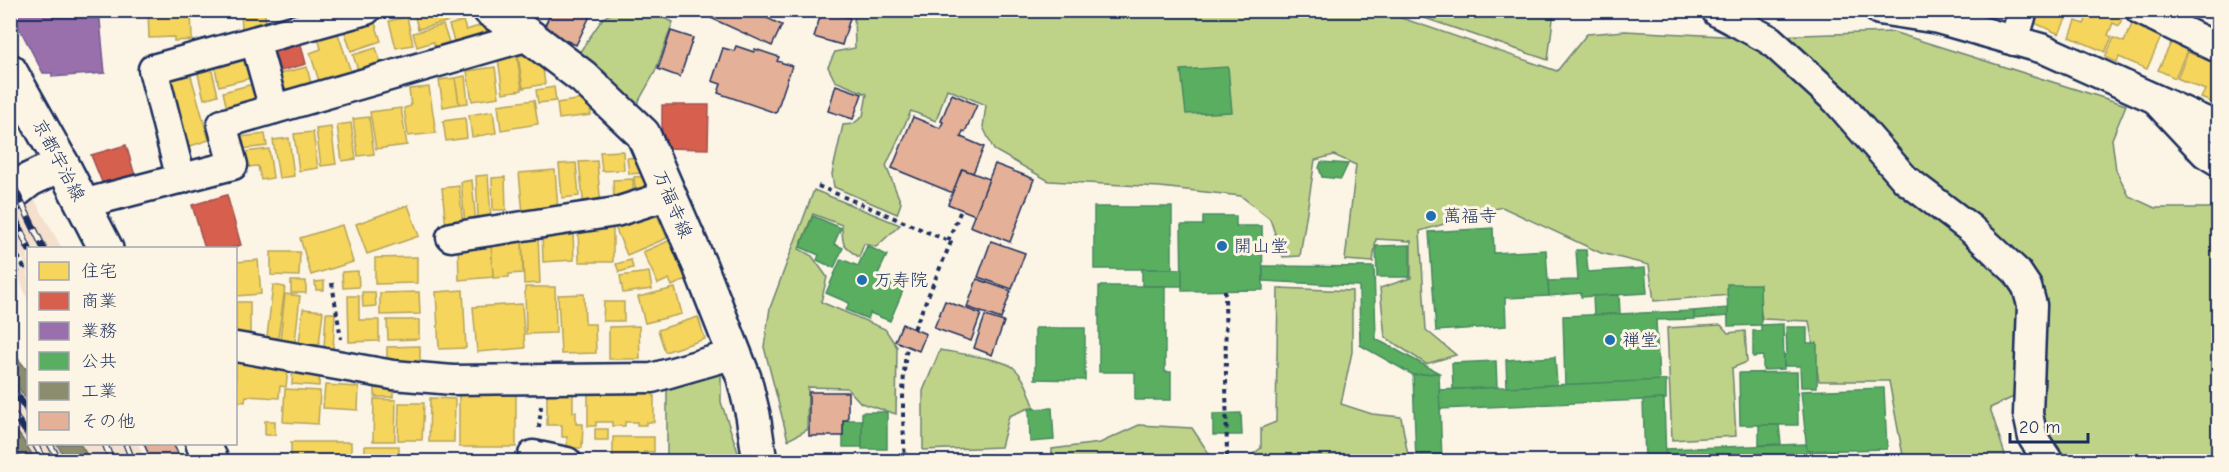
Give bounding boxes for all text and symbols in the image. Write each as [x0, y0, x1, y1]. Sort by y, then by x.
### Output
street label: 京都宇治線 [28, 116, 89, 205]
street label: 万福寺線 [649, 167, 696, 241]
place label: 萬福寺 [1443, 206, 1497, 227]
marker: 萬福寺 [1424, 209, 1438, 223]
place label: 開山堂 [1234, 236, 1288, 257]
marker: 開山堂 [1215, 239, 1229, 253]
legend [27, 247, 237, 445]
text: 住宅 [81, 261, 117, 282]
place label: 万寿院 [874, 270, 928, 291]
marker: 万寿院 [855, 273, 869, 287]
text: 商業 [81, 291, 117, 312]
text: 業務 [81, 321, 117, 342]
place label: 禅堂 [1622, 330, 1658, 351]
marker: 禅堂 [1603, 333, 1617, 347]
text: 公共 [81, 351, 117, 372]
text: 工業 [81, 381, 117, 402]
scale bar [2010, 406, 2088, 444]
text: その他 [81, 411, 135, 432]
text: 20 m [2019, 417, 2060, 438]

